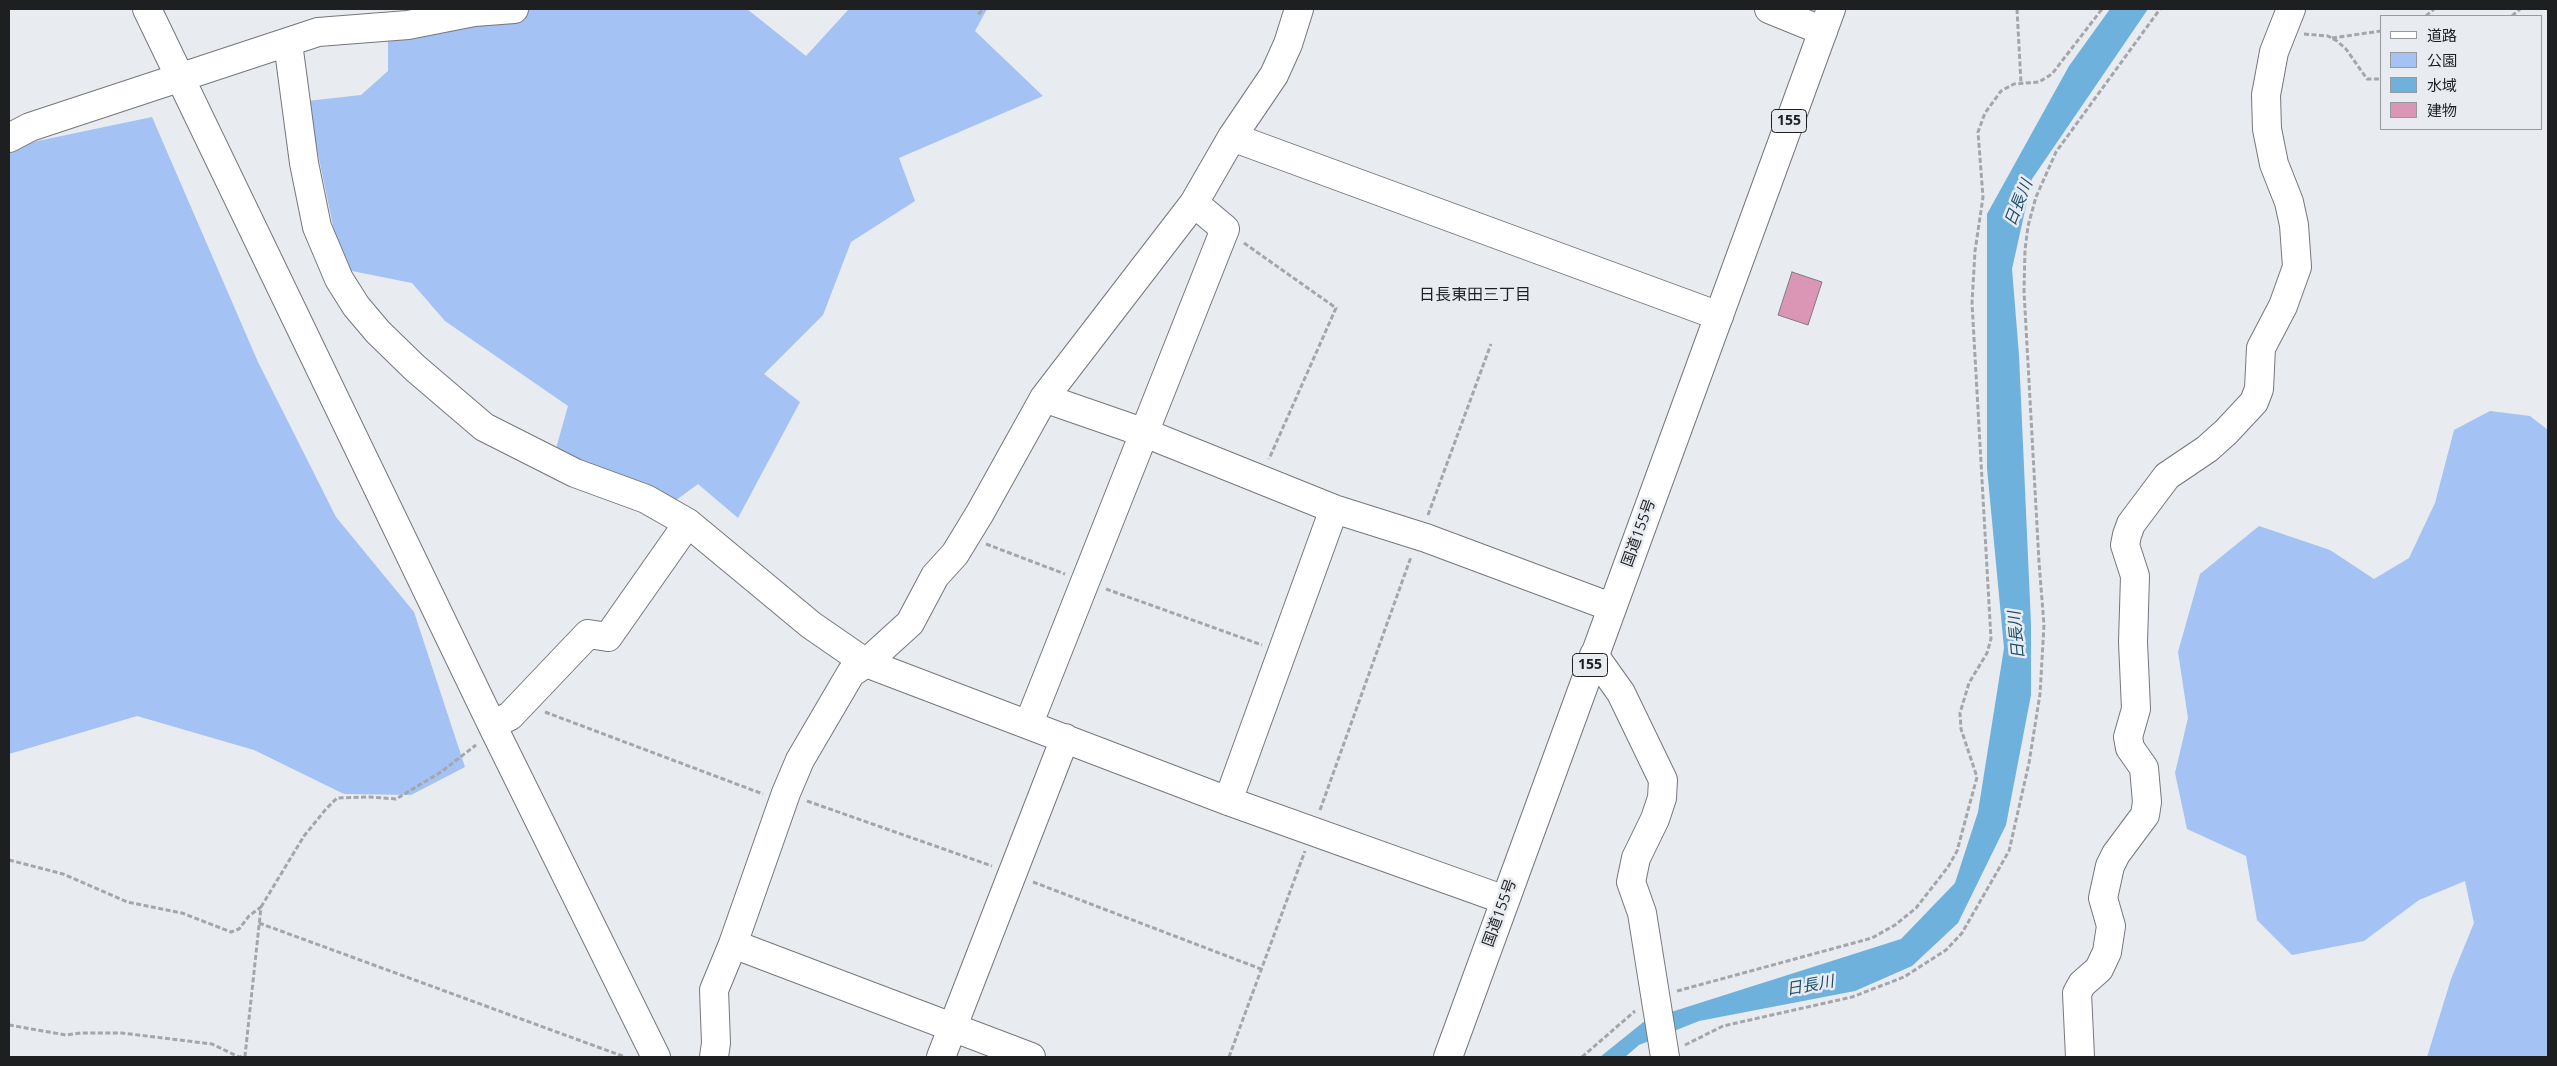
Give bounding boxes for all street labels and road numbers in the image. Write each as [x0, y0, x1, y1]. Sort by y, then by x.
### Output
road number: 155 [1772, 110, 1806, 132]
street label: 国道155号 [1618, 497, 1660, 569]
road number: 155 [1572, 654, 1608, 676]
street label: 国道155号 [1479, 877, 1521, 949]

